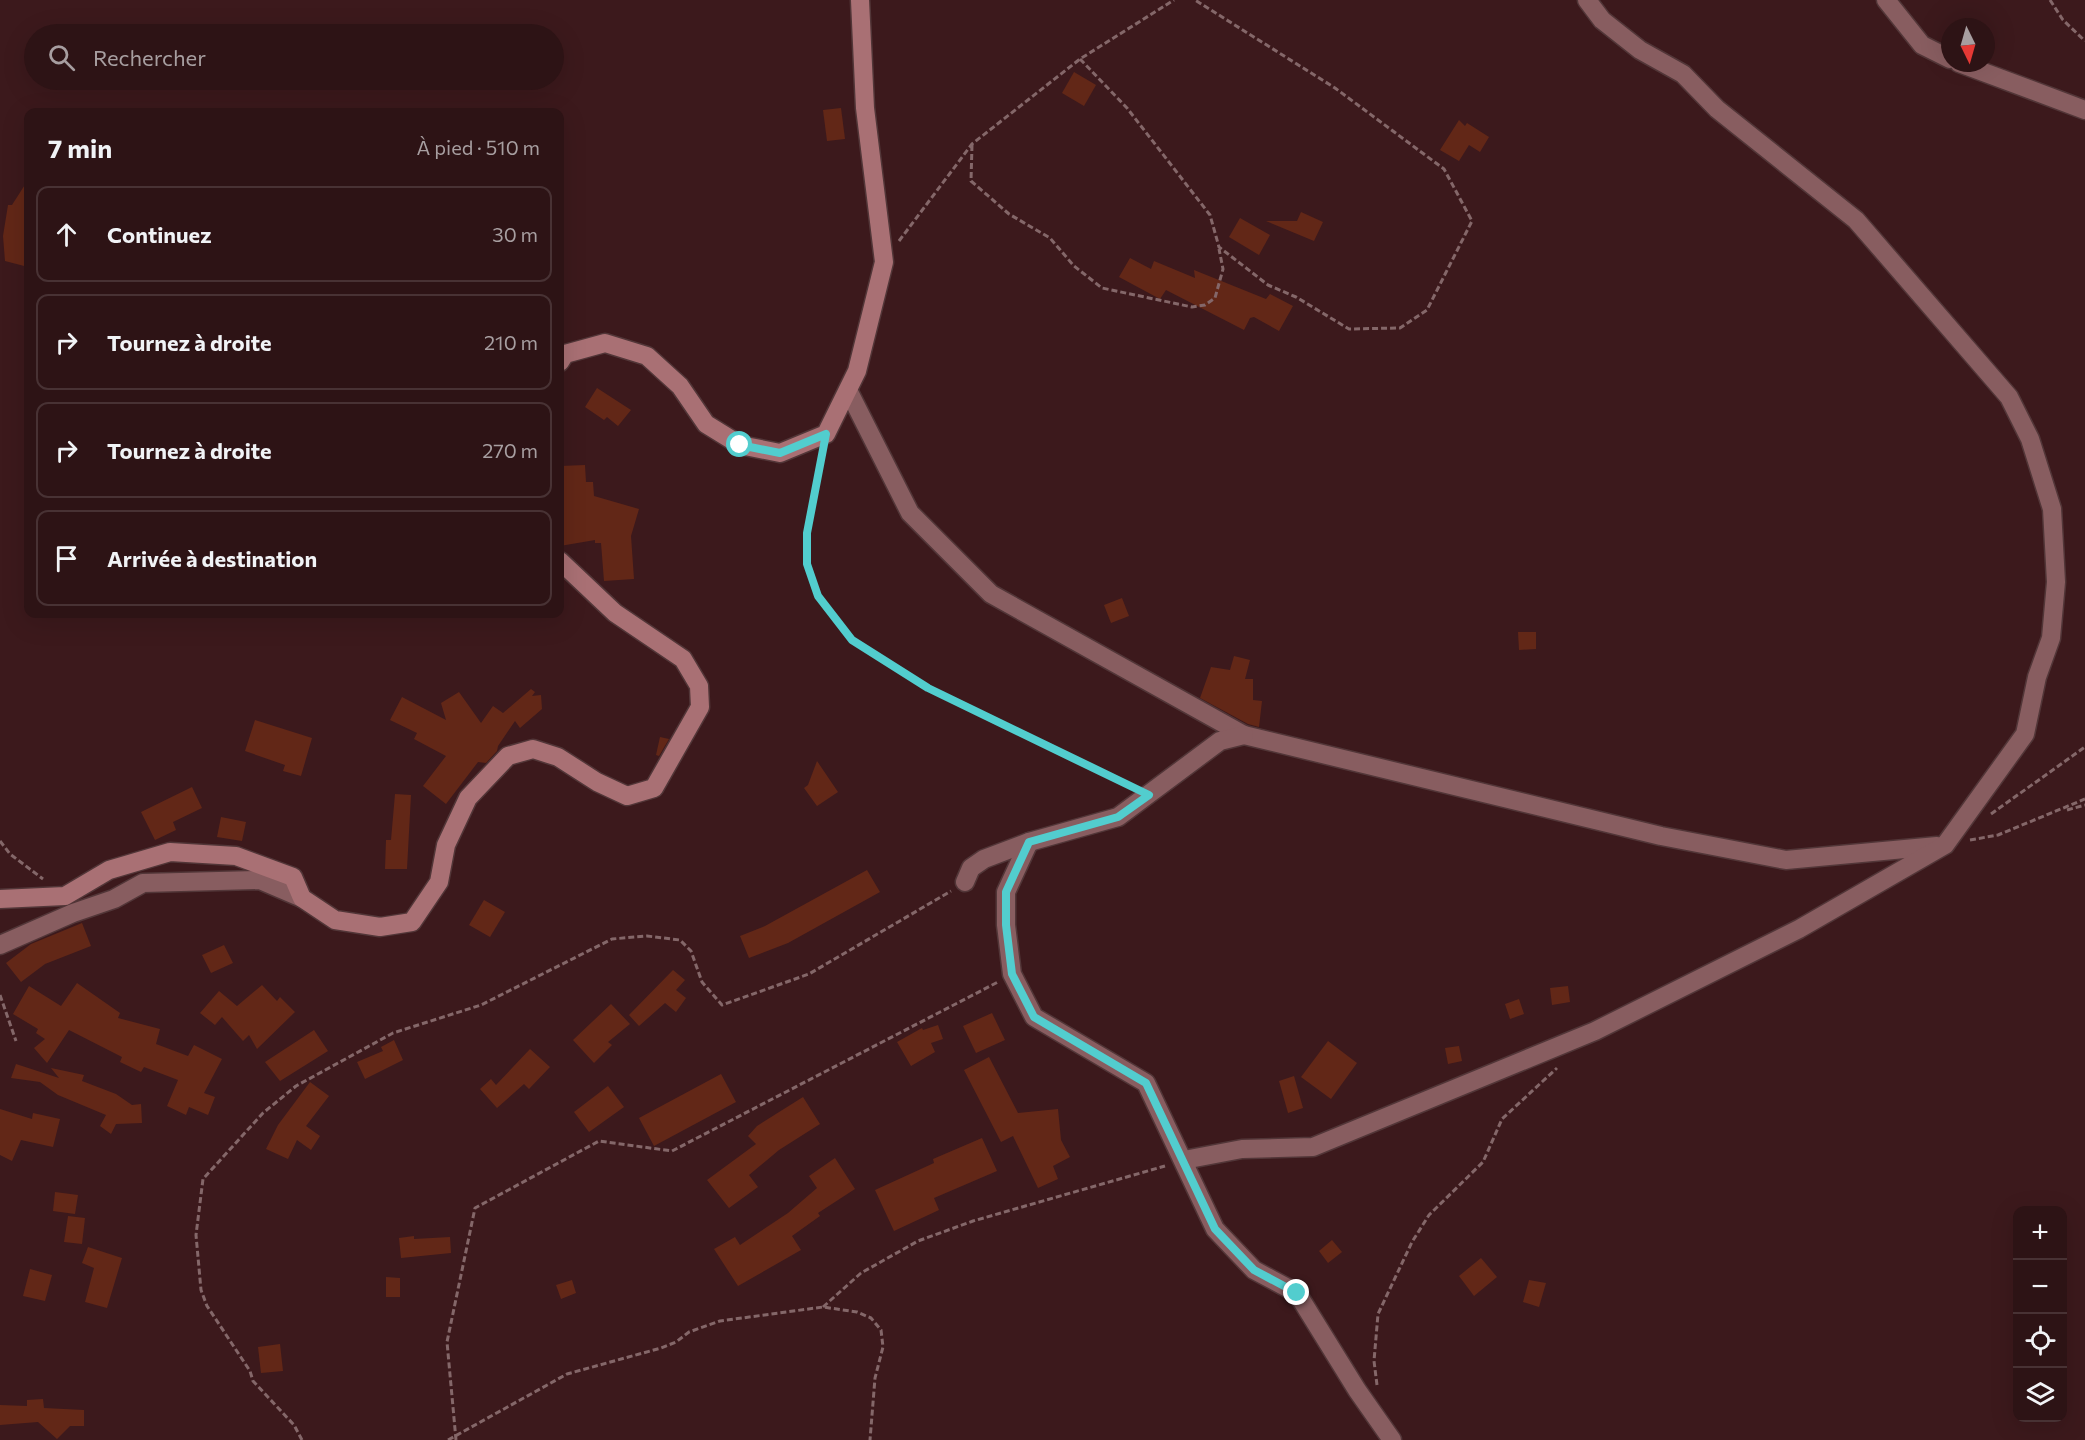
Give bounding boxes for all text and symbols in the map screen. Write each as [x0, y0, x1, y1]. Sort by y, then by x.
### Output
north arrow [1941, 18, 1995, 72]
search box [24, 24, 564, 90]
icon: search [45, 41, 78, 74]
text: Rechercher [93, 44, 206, 71]
text: 7 min [48, 132, 112, 163]
text: À pied · 510 m [417, 135, 540, 159]
icon: ahead [50, 218, 83, 251]
text: Continuez [107, 221, 212, 248]
text: 30 m [492, 222, 538, 246]
icon: right [50, 326, 83, 359]
text: Tournez à droite [107, 329, 272, 356]
text: 210 m [484, 330, 538, 354]
route start [726, 431, 752, 457]
icon: right [50, 434, 83, 467]
text: Tournez à droite [107, 437, 272, 464]
text: 270 m [482, 438, 538, 462]
icon: arrive [50, 542, 83, 575]
text: Arrivée à destination [107, 545, 317, 572]
map controls [2013, 1206, 2067, 1422]
button: + [2013, 1206, 2067, 1260]
button: − [2013, 1260, 2067, 1314]
route end [1283, 1279, 1309, 1305]
button: locate [2013, 1314, 2067, 1368]
button: layers [2013, 1368, 2067, 1422]

